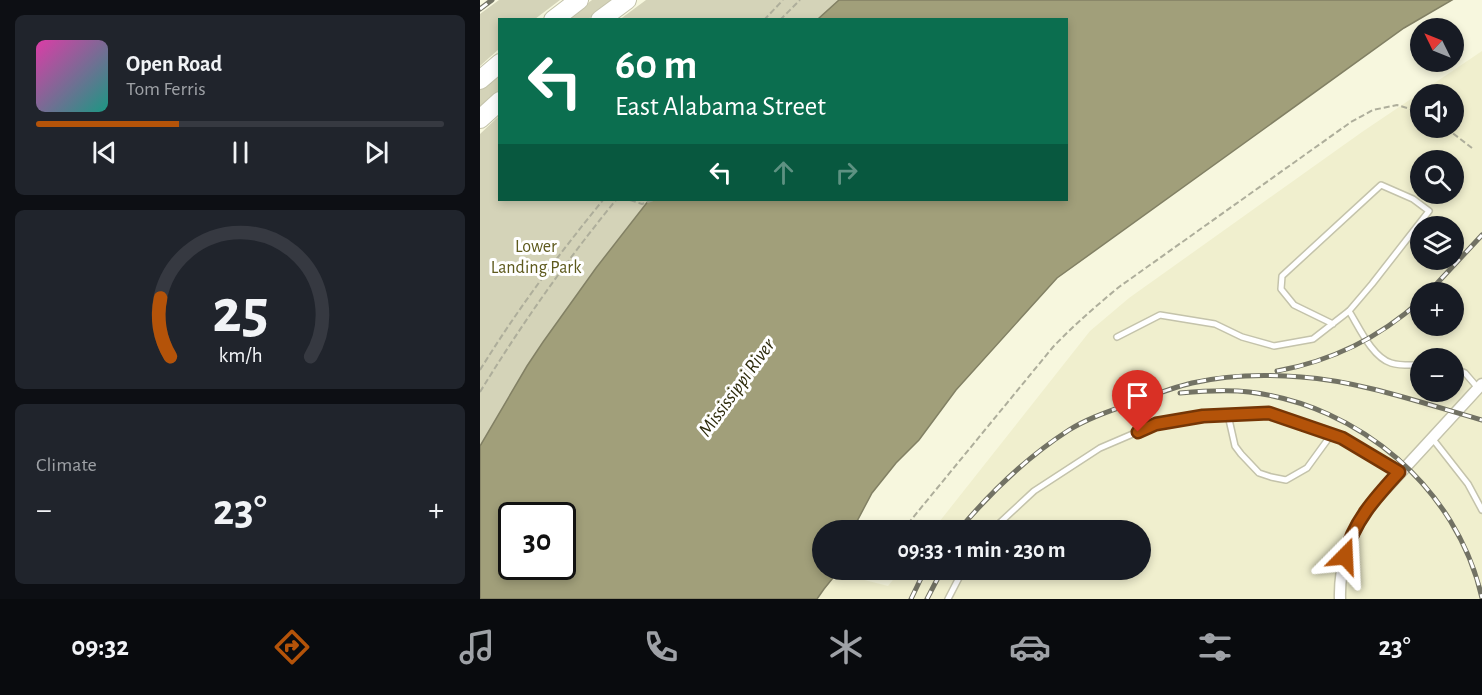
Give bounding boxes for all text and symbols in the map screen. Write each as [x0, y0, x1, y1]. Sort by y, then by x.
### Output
north arrow [1410, 18, 1464, 72]
map controls [1410, 18, 1464, 402]
icon: left [516, 42, 594, 120]
text: 60 m [615, 44, 697, 86]
text: Open Road [126, 53, 222, 75]
text: Tom Ferris [126, 79, 206, 99]
button: sound [1410, 84, 1464, 138]
text: East Alabama Street [615, 93, 826, 120]
icon: previous [88, 136, 121, 169]
icon: pause [224, 136, 257, 169]
icon: next [360, 136, 393, 169]
button: search [1410, 150, 1464, 204]
icon: left [704, 156, 737, 189]
icon: ahead [767, 156, 800, 189]
icon: right [830, 156, 863, 189]
button: layers [1410, 216, 1464, 270]
park label: Lower Landing Park [491, 238, 582, 277]
text: 25 [212, 281, 268, 343]
button: + [1410, 282, 1464, 336]
water label: Mississippi River [695, 335, 779, 440]
text: km/h [218, 345, 262, 366]
button: − [1410, 348, 1464, 402]
pin [1112, 370, 1163, 432]
icon: arrive [1121, 379, 1154, 412]
text: Climate [36, 455, 97, 475]
text: 23° [213, 488, 267, 533]
text: − [36, 494, 52, 527]
text: + [428, 494, 444, 527]
speed limit sign: 30 [498, 502, 576, 580]
position arrow [1313, 524, 1377, 588]
text: 09:33 · 1 min · 230 m [897, 539, 1066, 561]
icon: directions [271, 626, 313, 668]
icon: music [456, 626, 498, 668]
icon: phone [640, 626, 682, 668]
icon: climate [825, 626, 867, 668]
icon: car [1009, 626, 1051, 668]
icon: filters [1194, 626, 1236, 668]
text: 09:32 [71, 633, 129, 660]
text: 23° [1378, 633, 1411, 660]

